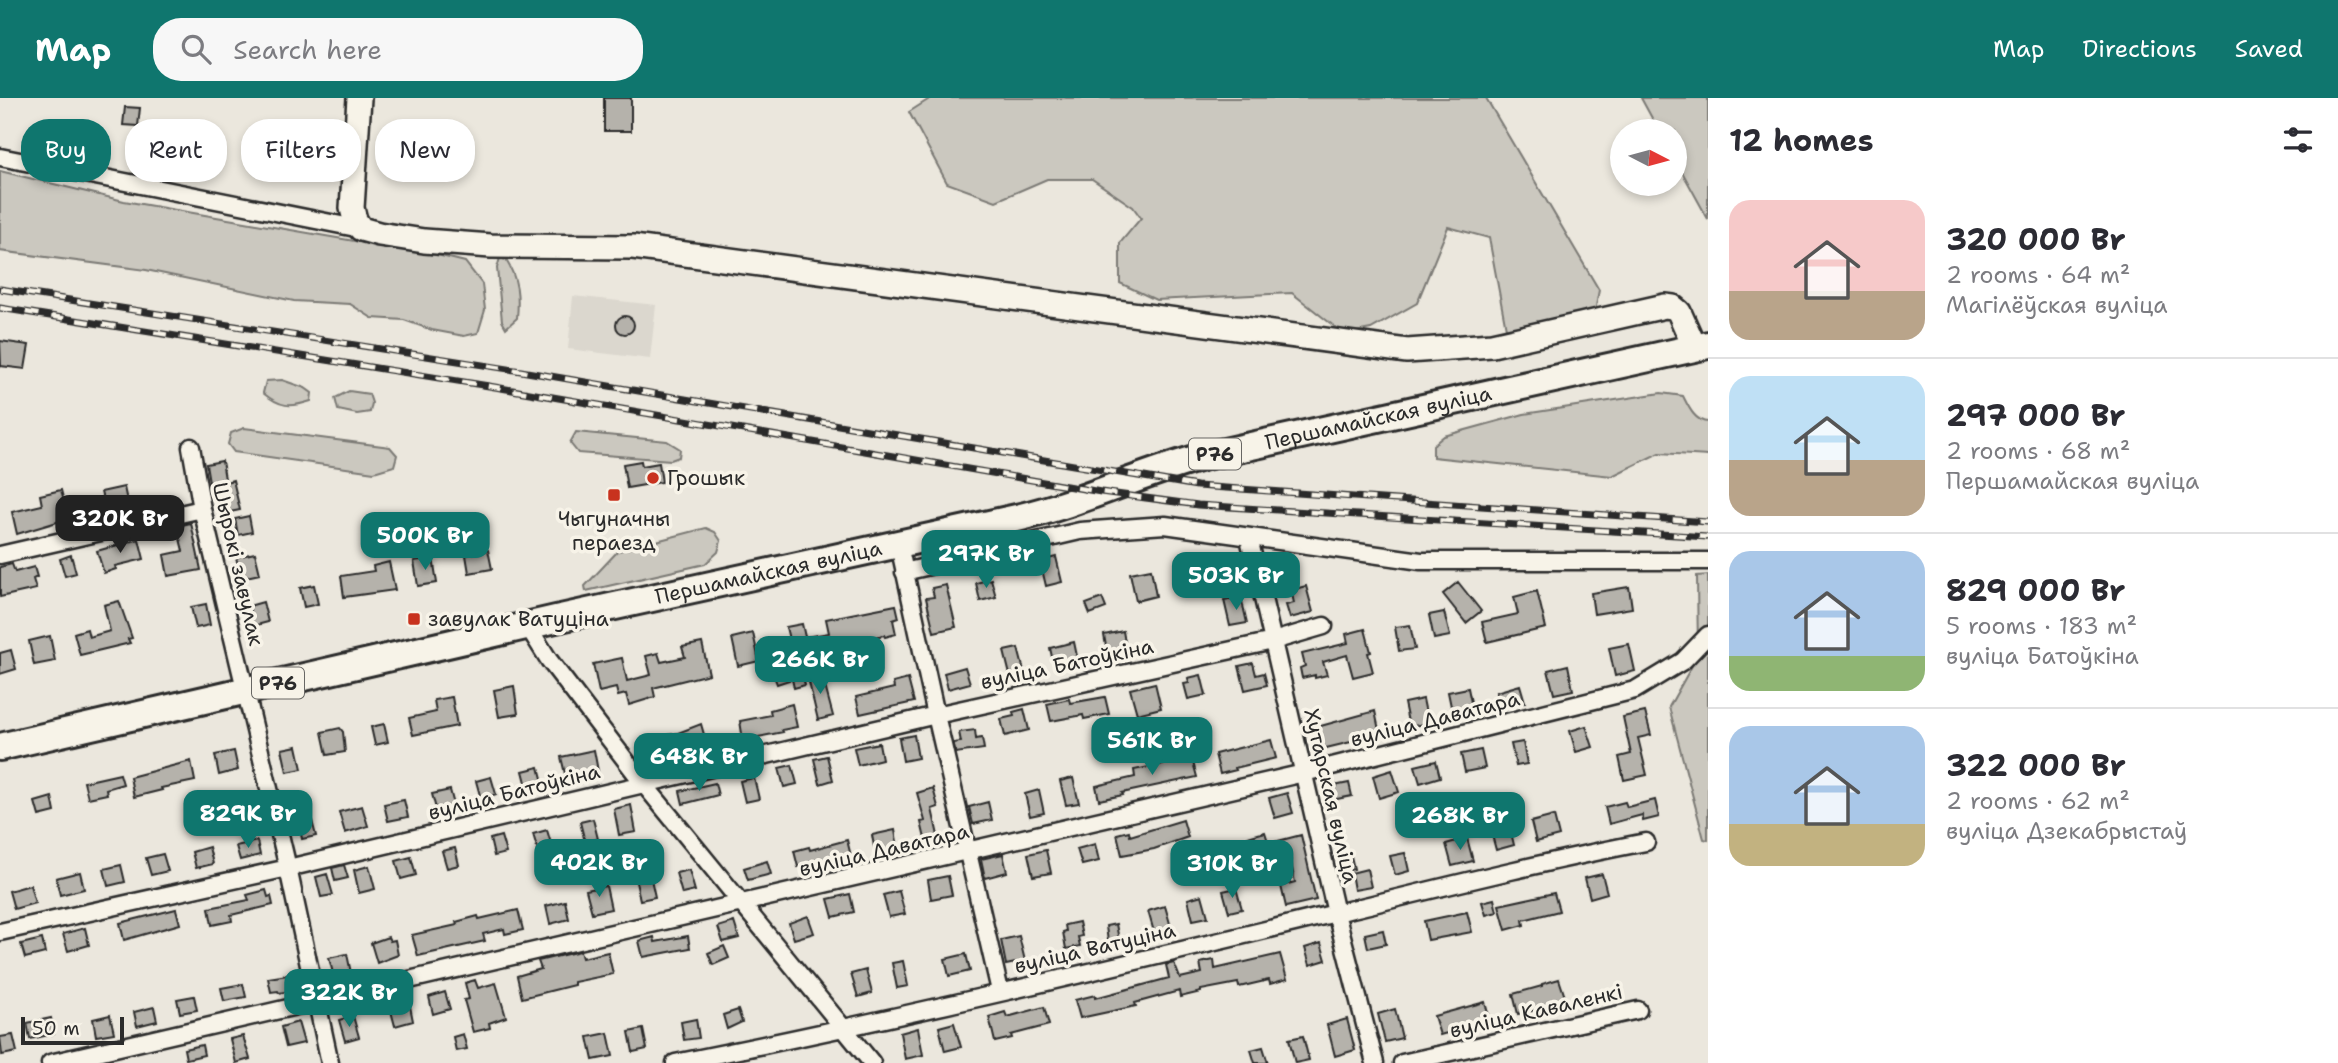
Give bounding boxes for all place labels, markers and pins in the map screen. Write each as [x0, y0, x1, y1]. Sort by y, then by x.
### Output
place label: Грошык [667, 464, 745, 492]
marker: Грошык [645, 470, 661, 486]
marker: Чыгуначны пераезд [606, 487, 622, 503]
pin: 320K Br [55, 496, 185, 555]
place label: Чыгуначны пераезд [558, 505, 670, 557]
pin: 500K Br [360, 512, 490, 572]
pin: 297K Br [921, 531, 1051, 590]
pin: 503K Br [1171, 552, 1301, 612]
place label: завулак Ватуціна [428, 605, 609, 633]
marker: завулак Ватуціна [406, 611, 422, 627]
pin: 266K Br [755, 636, 885, 696]
pin: 561K Br [1087, 718, 1217, 777]
pin: 648K Br [634, 734, 764, 793]
pin: 829K Br [183, 790, 313, 850]
pin: 268K Br [1395, 792, 1525, 852]
pin: 402K Br [534, 840, 664, 899]
pin: 310K Br [1167, 840, 1297, 900]
pin: 322K Br [284, 970, 414, 1029]

